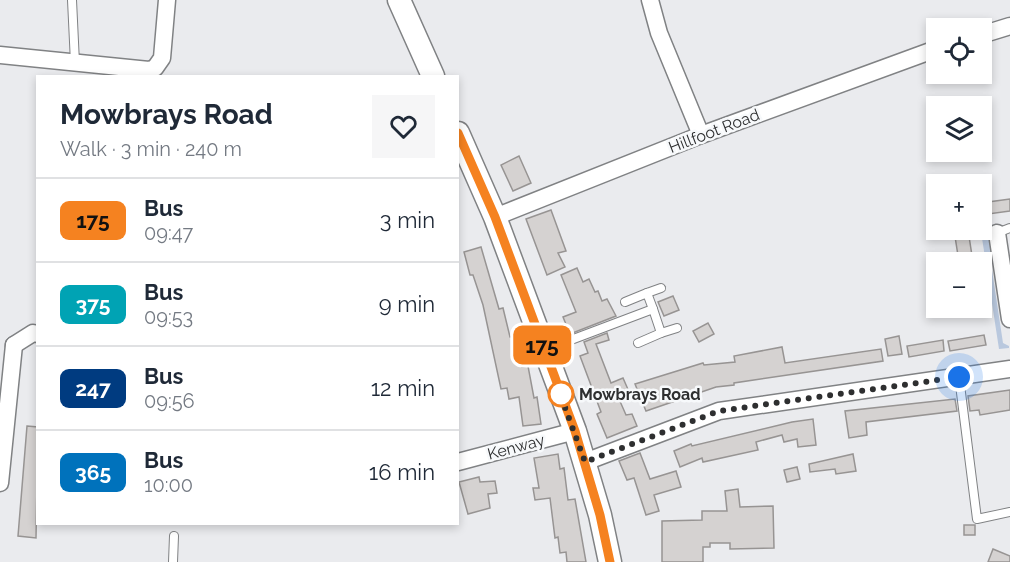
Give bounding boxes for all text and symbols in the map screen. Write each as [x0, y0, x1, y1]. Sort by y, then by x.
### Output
map controls [926, 18, 992, 318]
button: locate [926, 18, 992, 84]
button: heart [372, 95, 435, 158]
button: layers [926, 96, 992, 162]
text: Mowbrays Road [60, 98, 273, 131]
street label: Hillfoot Road [666, 105, 762, 157]
text: Walk · 3 min · 240 m [60, 137, 242, 161]
button: + [926, 174, 992, 240]
text: Bus [144, 195, 183, 221]
text: 3 min [380, 207, 435, 233]
text: 175 [76, 208, 110, 233]
text: 09:47 [144, 221, 193, 245]
button: − [926, 252, 992, 318]
text: Bus [144, 279, 183, 305]
text: 9 min [379, 291, 435, 317]
text: 375 [76, 292, 110, 317]
text: 09:53 [144, 305, 193, 329]
line badge: 175 [508, 326, 576, 364]
text: 175 [525, 333, 559, 358]
your location [944, 362, 974, 392]
text: Bus [144, 363, 183, 389]
text: 12 min [371, 375, 435, 401]
text: 247 [75, 376, 111, 401]
marker: Mowbrays Road [548, 381, 574, 407]
place label: Mowbrays Road [579, 385, 701, 404]
text: 09:56 [144, 389, 195, 413]
street label: Kenway [485, 430, 547, 464]
text: Bus [144, 447, 183, 473]
text: 16 min [369, 459, 435, 485]
text: 365 [75, 460, 111, 485]
text: 10:00 [144, 473, 193, 497]

